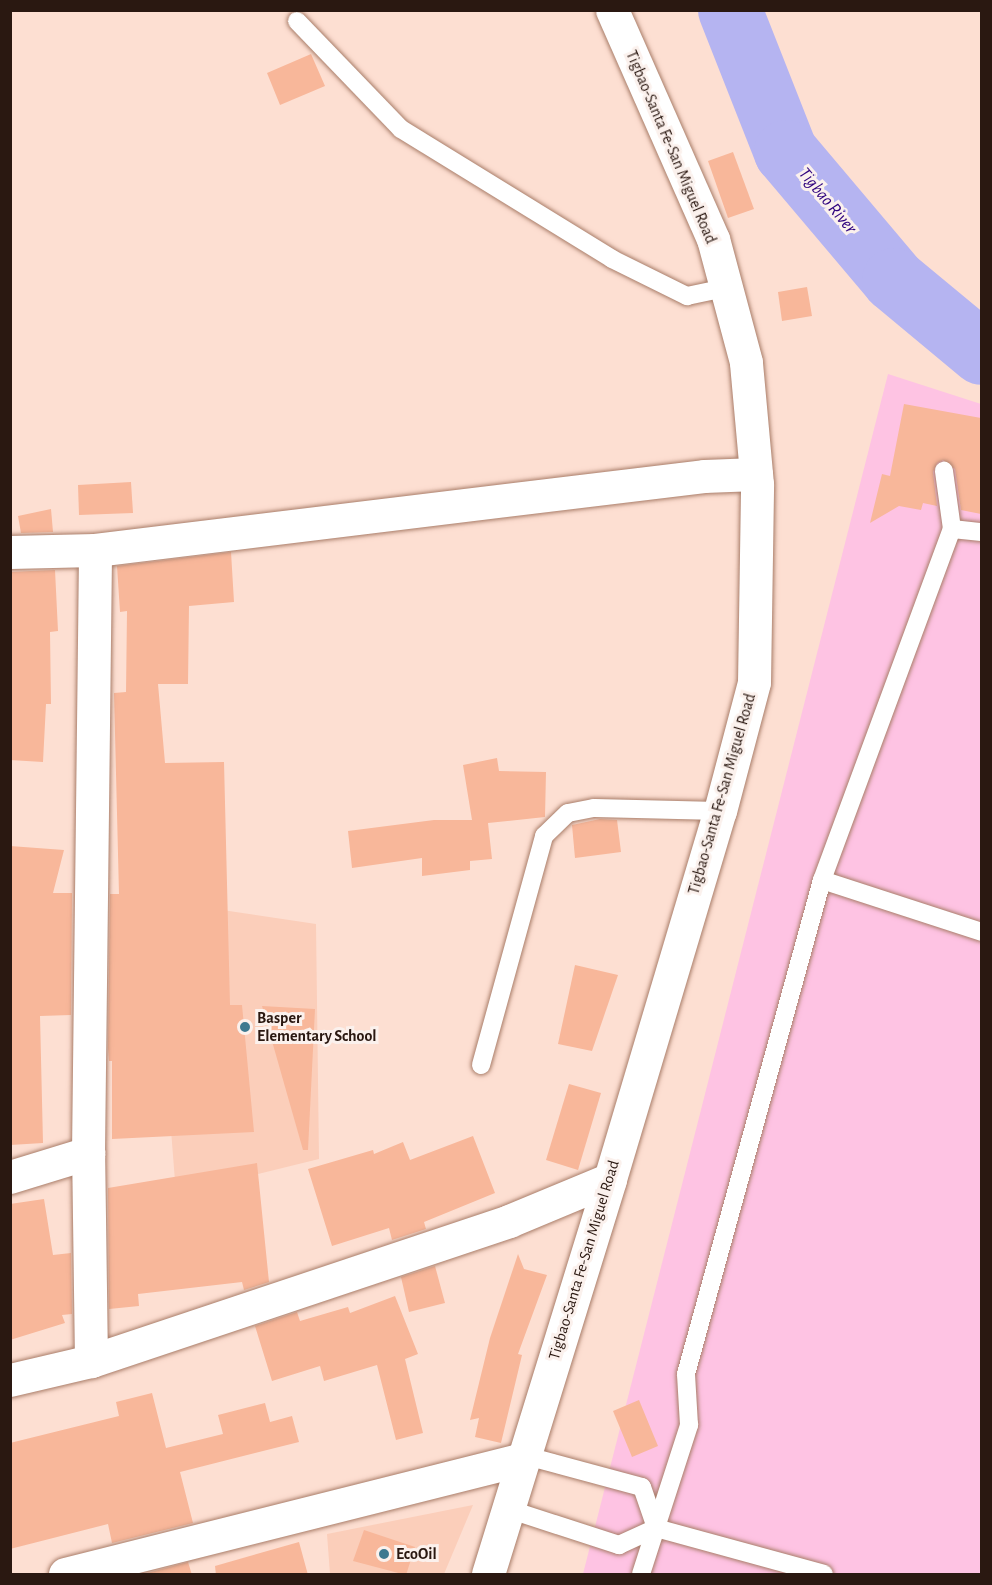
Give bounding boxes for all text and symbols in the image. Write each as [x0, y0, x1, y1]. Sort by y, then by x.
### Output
street label: Tigbao-Santa Fe-San Miguel Road [622, 48, 720, 246]
water label: Tigbao River [793, 164, 861, 238]
street label: Tigbao-Santa Fe-San Miguel Road [684, 691, 760, 897]
place label: Basper Elementary School [257, 1008, 377, 1046]
marker: Basper Elementary School [238, 1020, 252, 1034]
street label: Tigbao-Santa Fe-San Miguel Road [544, 1158, 624, 1362]
place label: EcoOil [396, 1544, 437, 1564]
marker: EcoOil [377, 1547, 391, 1561]

